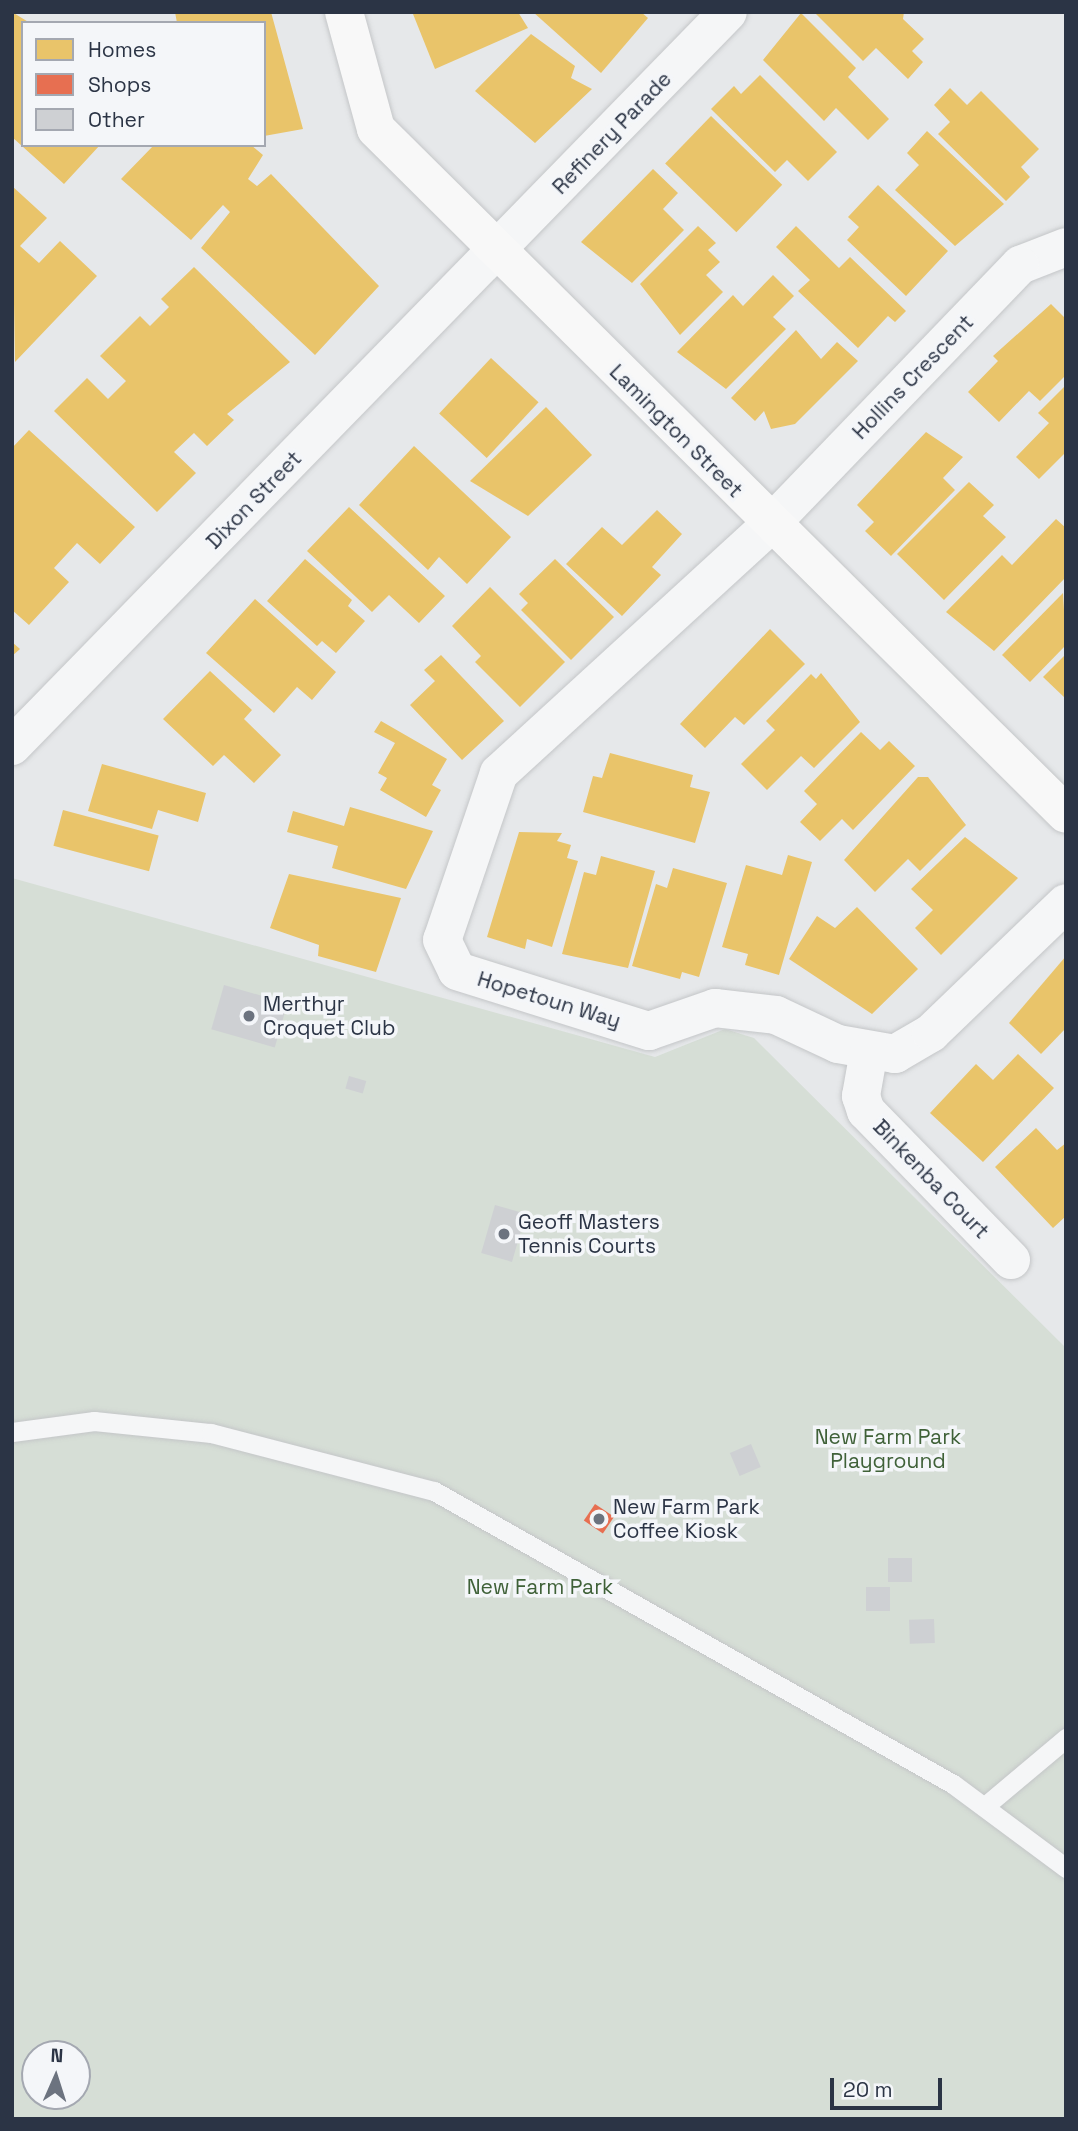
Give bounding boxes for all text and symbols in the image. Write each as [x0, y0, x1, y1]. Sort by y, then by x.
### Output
legend [21, 21, 266, 147]
text: Homes [88, 36, 156, 63]
street label: Refinery Parade [547, 67, 677, 199]
text: Shops [88, 71, 151, 98]
text: Other [88, 106, 145, 133]
street label: Hollins Crescent [847, 310, 979, 444]
street label: Lamington Street [604, 359, 748, 503]
street label: Dixon Street [201, 446, 307, 554]
street label: Hopetoun Way [474, 966, 624, 1034]
place label: Merthyr Croquet Club [263, 991, 395, 1041]
marker: Merthyr Croquet Club [241, 1008, 257, 1024]
street label: Binkenba Court [868, 1114, 994, 1244]
place label: Geoff Masters Tennis Courts [518, 1209, 660, 1259]
marker: Geoff Masters Tennis Courts [496, 1226, 512, 1242]
park label: New Farm Park Playground [815, 1424, 961, 1474]
place label: New Farm Park Coffee Kiosk [613, 1494, 760, 1544]
marker: New Farm Park Coffee Kiosk [591, 1511, 607, 1527]
park label: New Farm Park [467, 1574, 613, 1600]
north arrow [21, 2040, 91, 2110]
text: N [50, 2043, 64, 2068]
scale bar [833, 2064, 945, 2108]
text: 20 m [843, 2076, 893, 2103]

